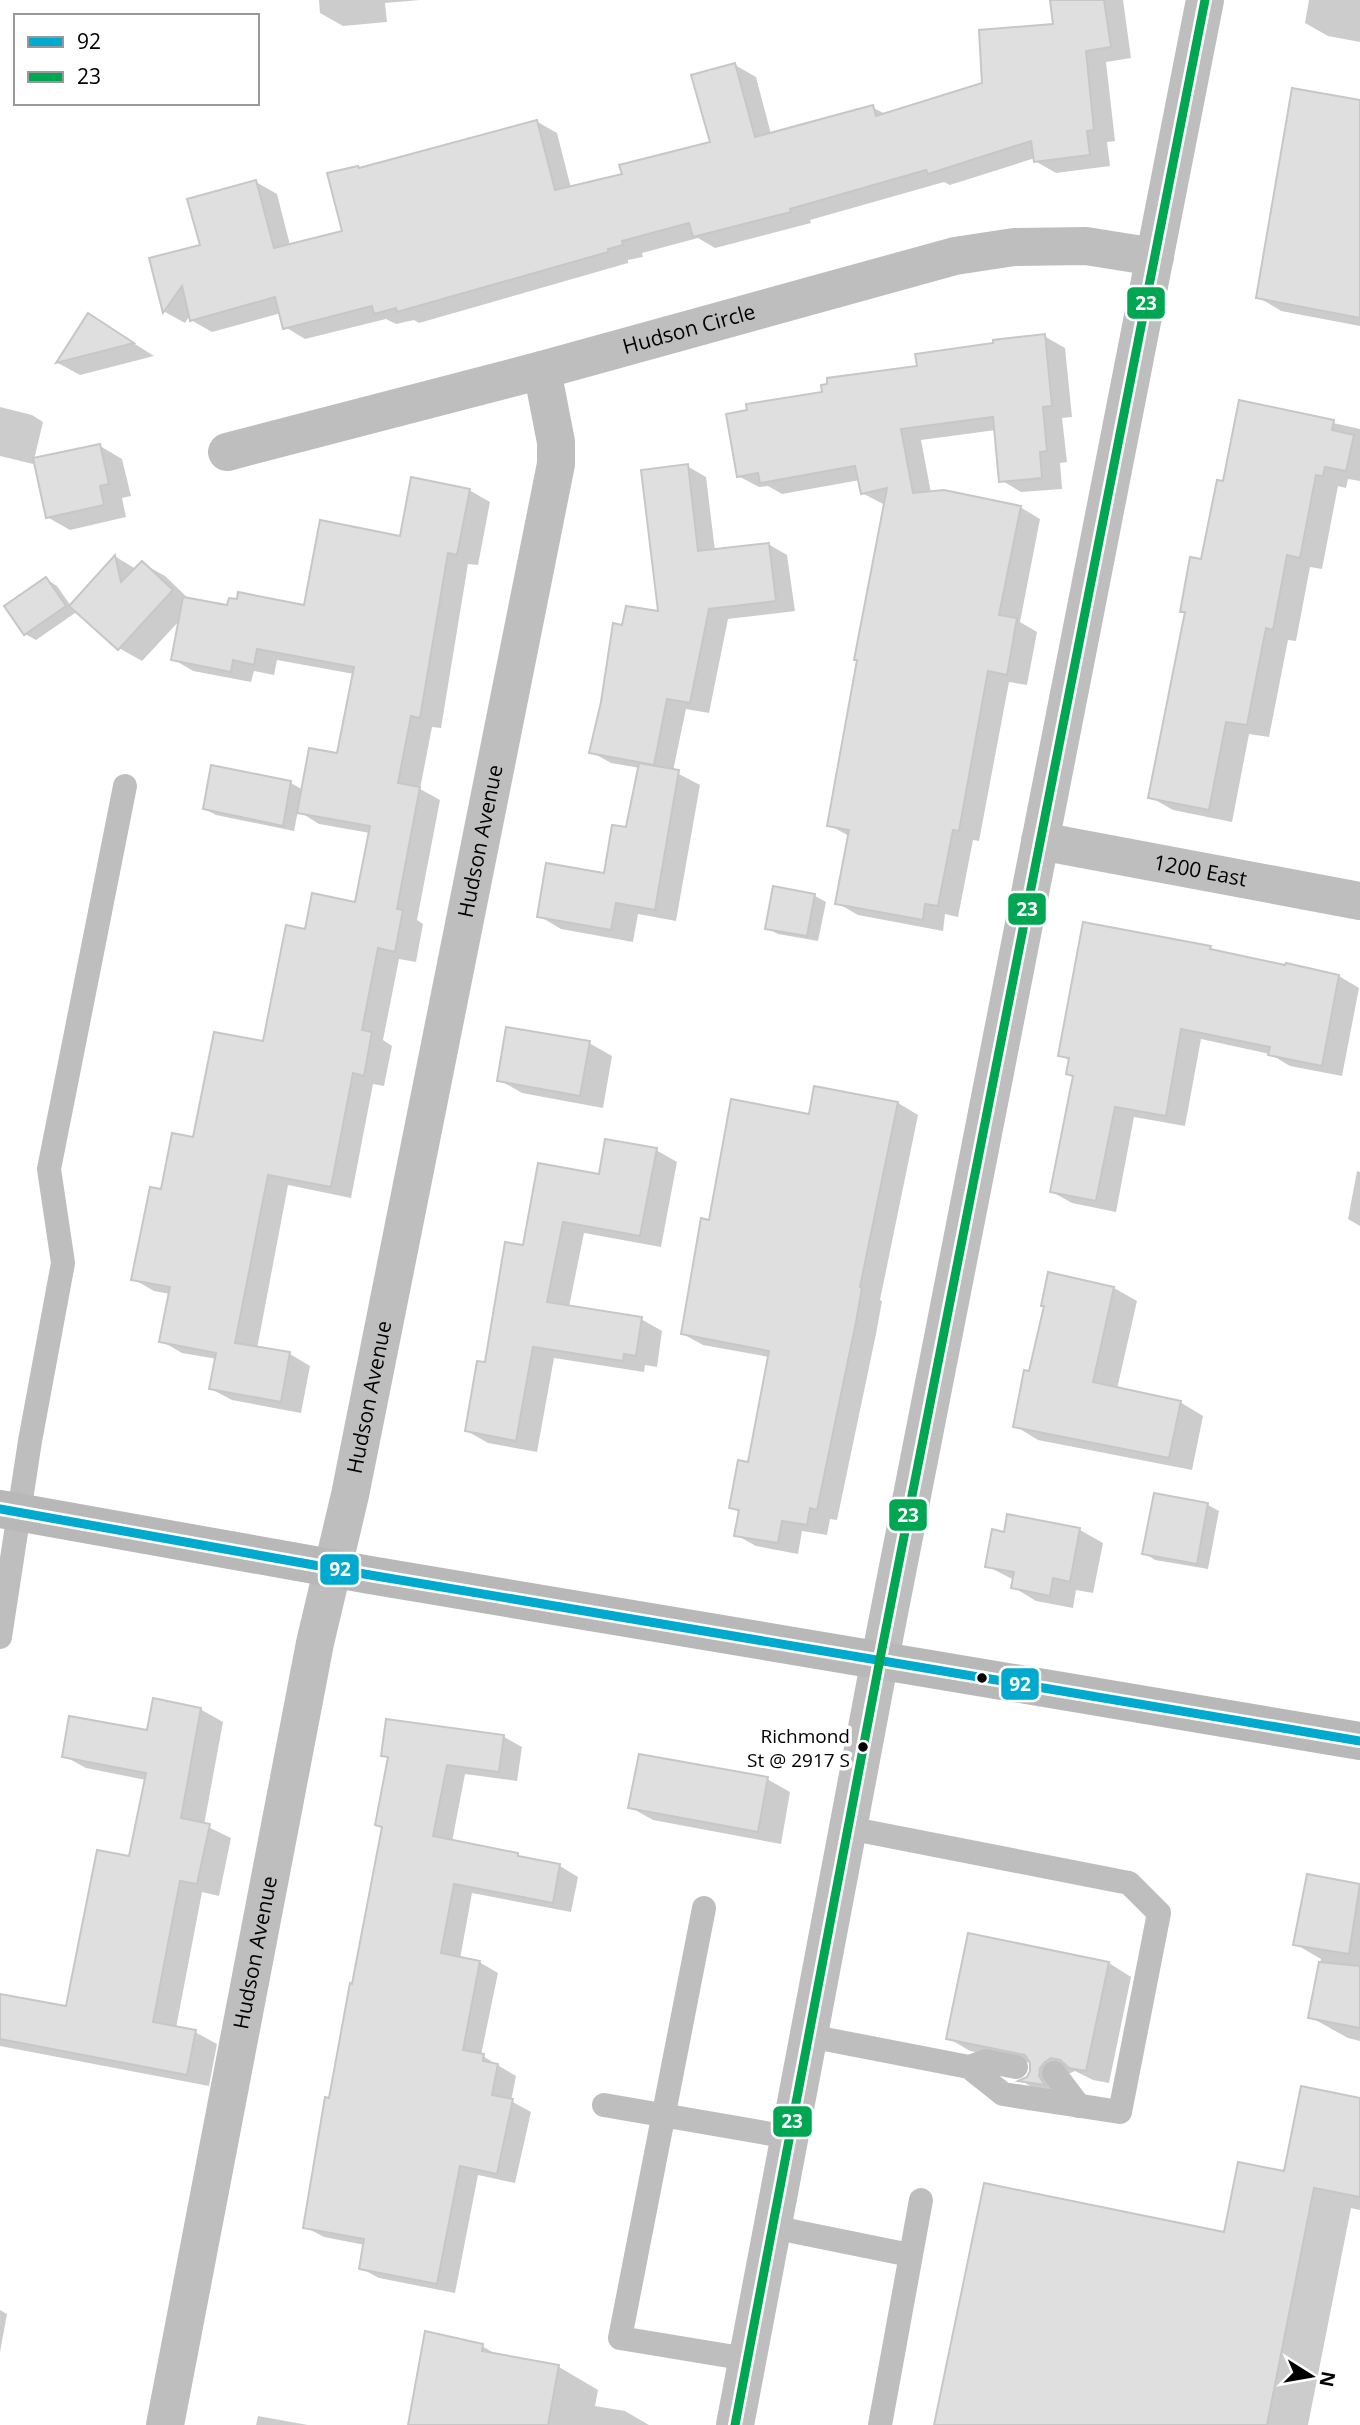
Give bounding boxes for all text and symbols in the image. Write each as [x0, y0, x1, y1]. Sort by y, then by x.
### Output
legend [14, 14, 259, 105]
text: 92 [77, 27, 101, 55]
text: 23 [77, 62, 101, 90]
line badge: 23 [1126, 286, 1166, 320]
text: 23 [1135, 290, 1157, 316]
street label: Hudson Circle [619, 297, 758, 360]
street label: Hudson Avenue [451, 762, 509, 920]
street label: 1200 East [1151, 848, 1249, 893]
line badge: 23 [1007, 892, 1047, 926]
text: 23 [1016, 896, 1038, 922]
street label: Hudson Avenue [340, 1318, 397, 1476]
line badge: 23 [888, 1498, 928, 1532]
text: 23 [897, 1502, 919, 1528]
line badge: 92 [319, 1553, 360, 1586]
text: 92 [329, 1556, 351, 1582]
line badge: 92 [1000, 1667, 1040, 1701]
unlabelled marker [975, 1671, 989, 1685]
text: 92 [1009, 1671, 1031, 1697]
place label: Richmond St @ 2917 S [747, 1723, 850, 1773]
marker: Richmond St @ 2917 S [856, 1740, 870, 1754]
street label: Hudson Avenue [226, 1873, 283, 2031]
line badge: 23 [772, 2105, 813, 2138]
text: 23 [781, 2108, 803, 2134]
north arrow [1276, 2341, 1346, 2411]
text: N [1313, 2369, 1342, 2389]

